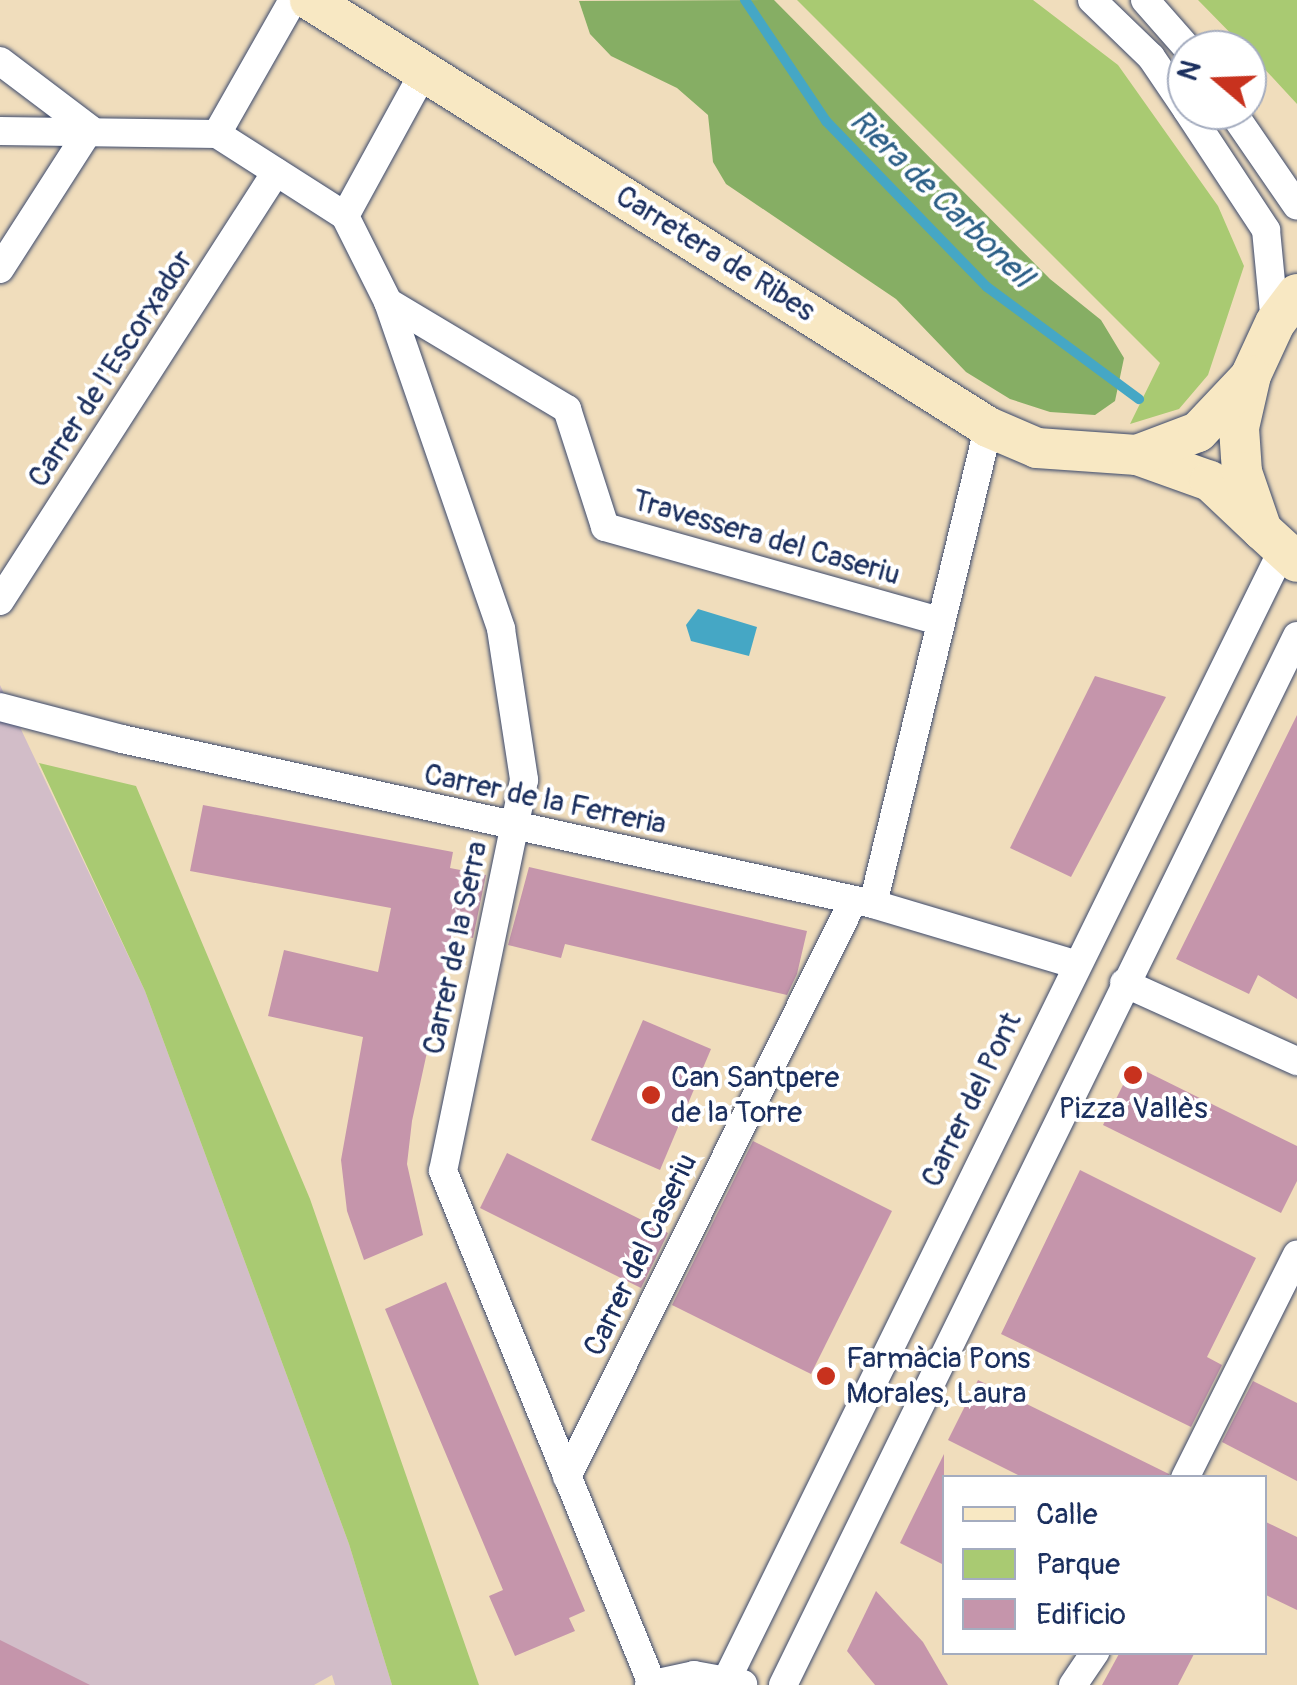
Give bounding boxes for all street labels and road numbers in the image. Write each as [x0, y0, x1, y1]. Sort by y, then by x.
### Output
street label: Carretera de Ribes [609, 178, 821, 330]
street label: Carrer de l'Escorxador [21, 244, 201, 494]
street label: Travessera del Caseriu [628, 483, 904, 593]
street label: Carrer de la Ferreria [421, 757, 669, 843]
street label: Carrer de la Serra [416, 838, 496, 1058]
street label: Carrer del Pont [914, 1007, 1030, 1193]
street label: Carrer del Caseriu [576, 1148, 706, 1362]

